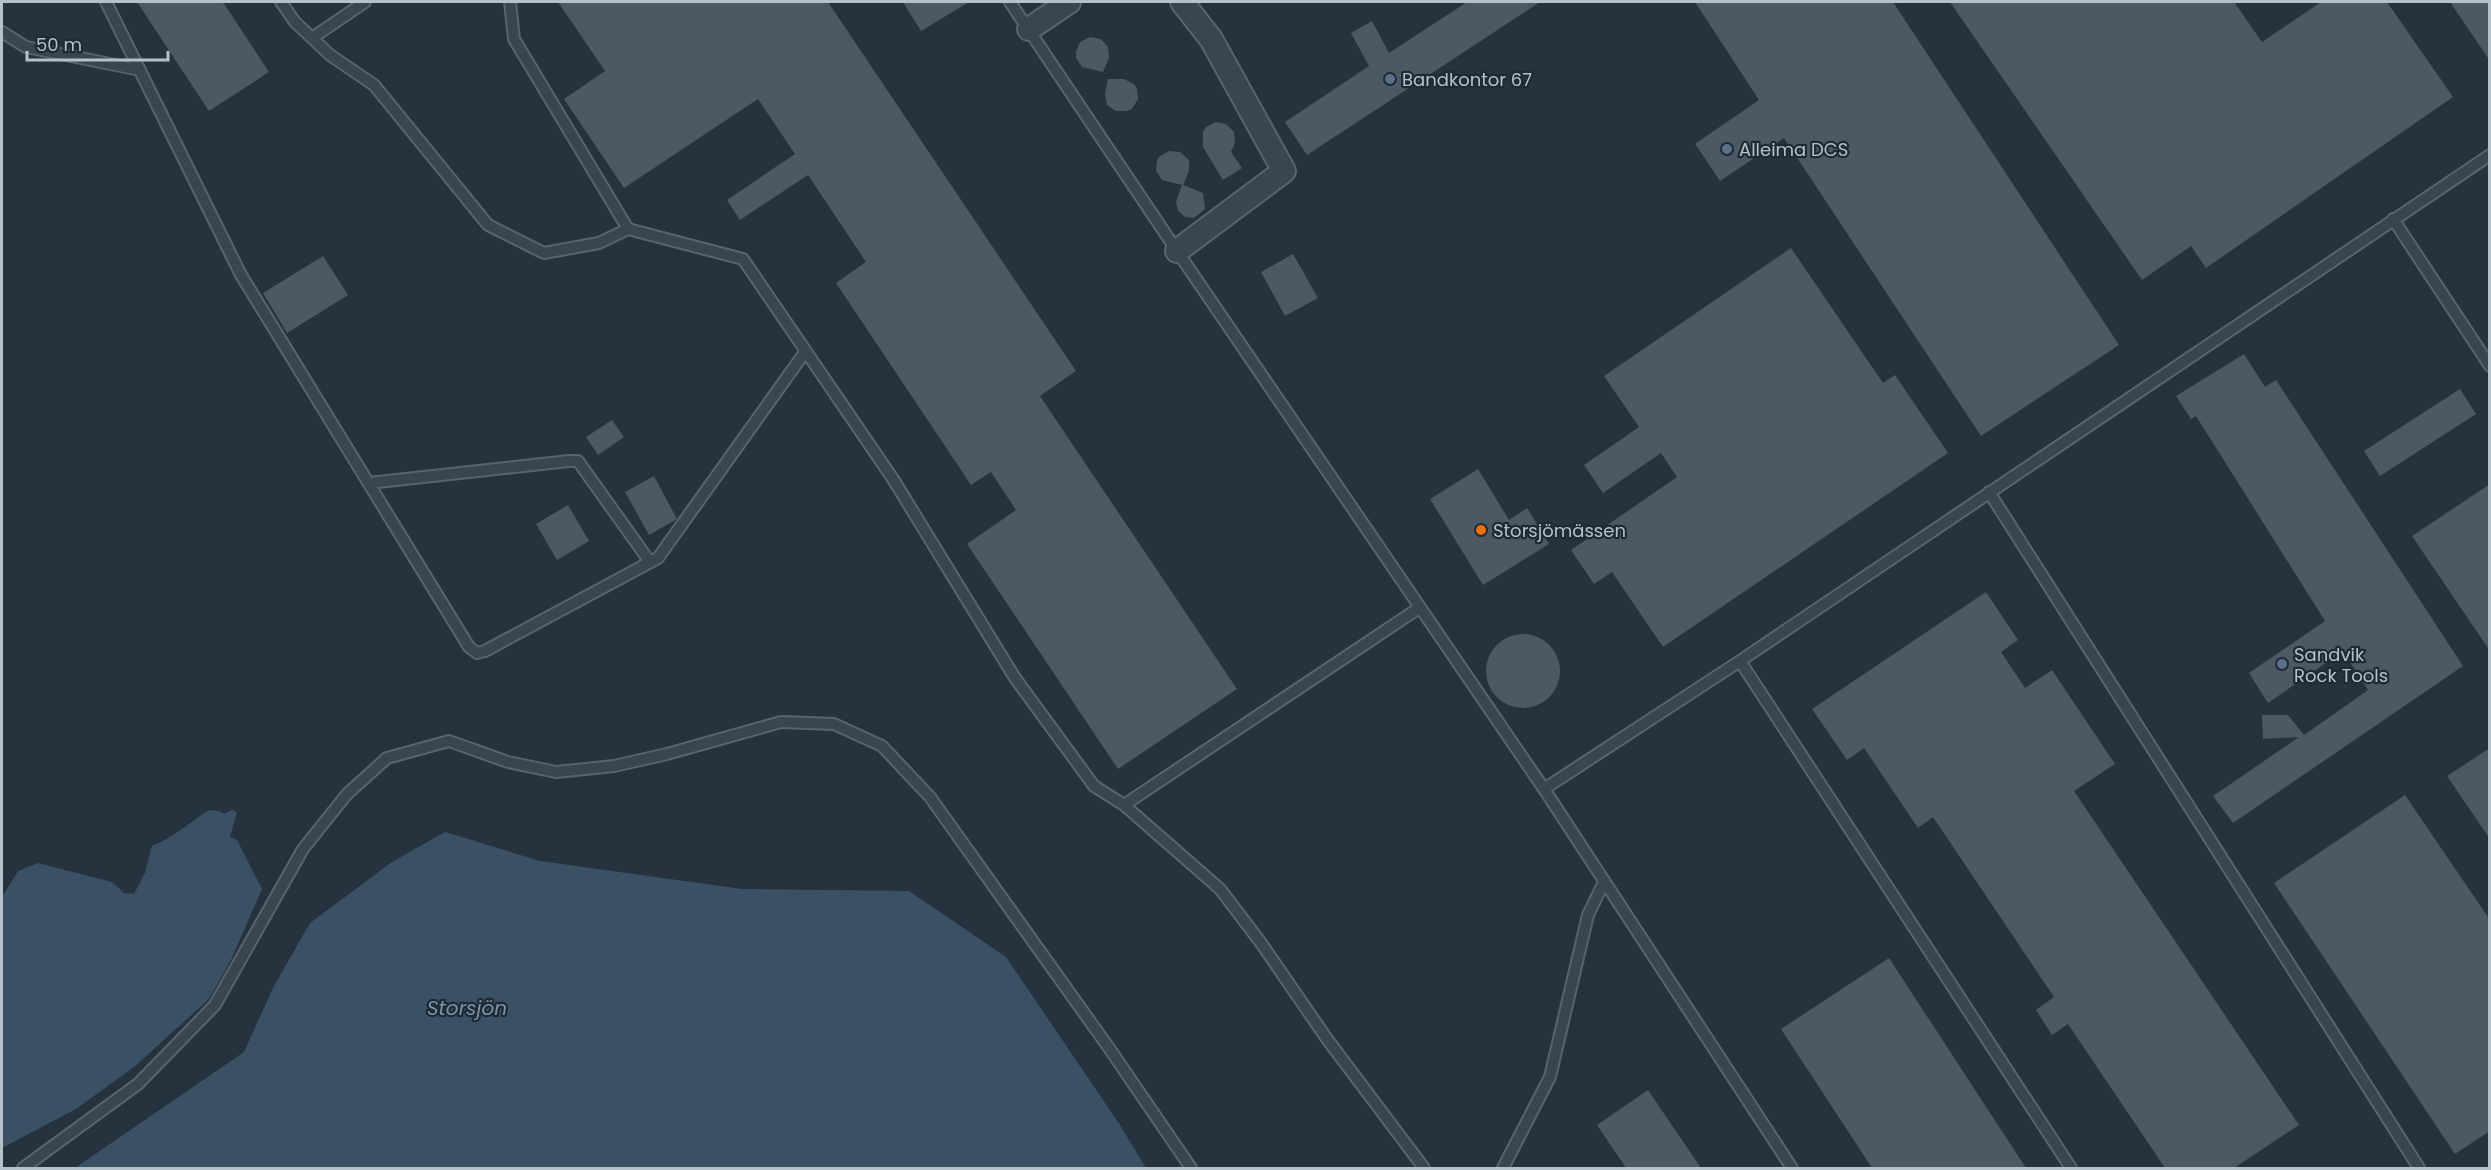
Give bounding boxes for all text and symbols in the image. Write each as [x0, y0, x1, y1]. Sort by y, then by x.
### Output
scale bar [27, 24, 168, 62]
text: 50 m [36, 32, 82, 57]
place label: Bandkontor 67 [1402, 67, 1532, 92]
marker: Bandkontor 67 [1383, 72, 1397, 86]
place label: Alleima DCS [1739, 137, 1848, 162]
marker: Alleima DCS [1720, 142, 1734, 156]
place label: Storsjömässen [1493, 518, 1626, 543]
marker: Storsjömässen [1474, 523, 1488, 537]
place label: Sandvik Rock Tools [2294, 642, 2388, 688]
marker: Sandvik Rock Tools [2275, 657, 2289, 671]
water label: Storsjön [427, 994, 507, 1022]

